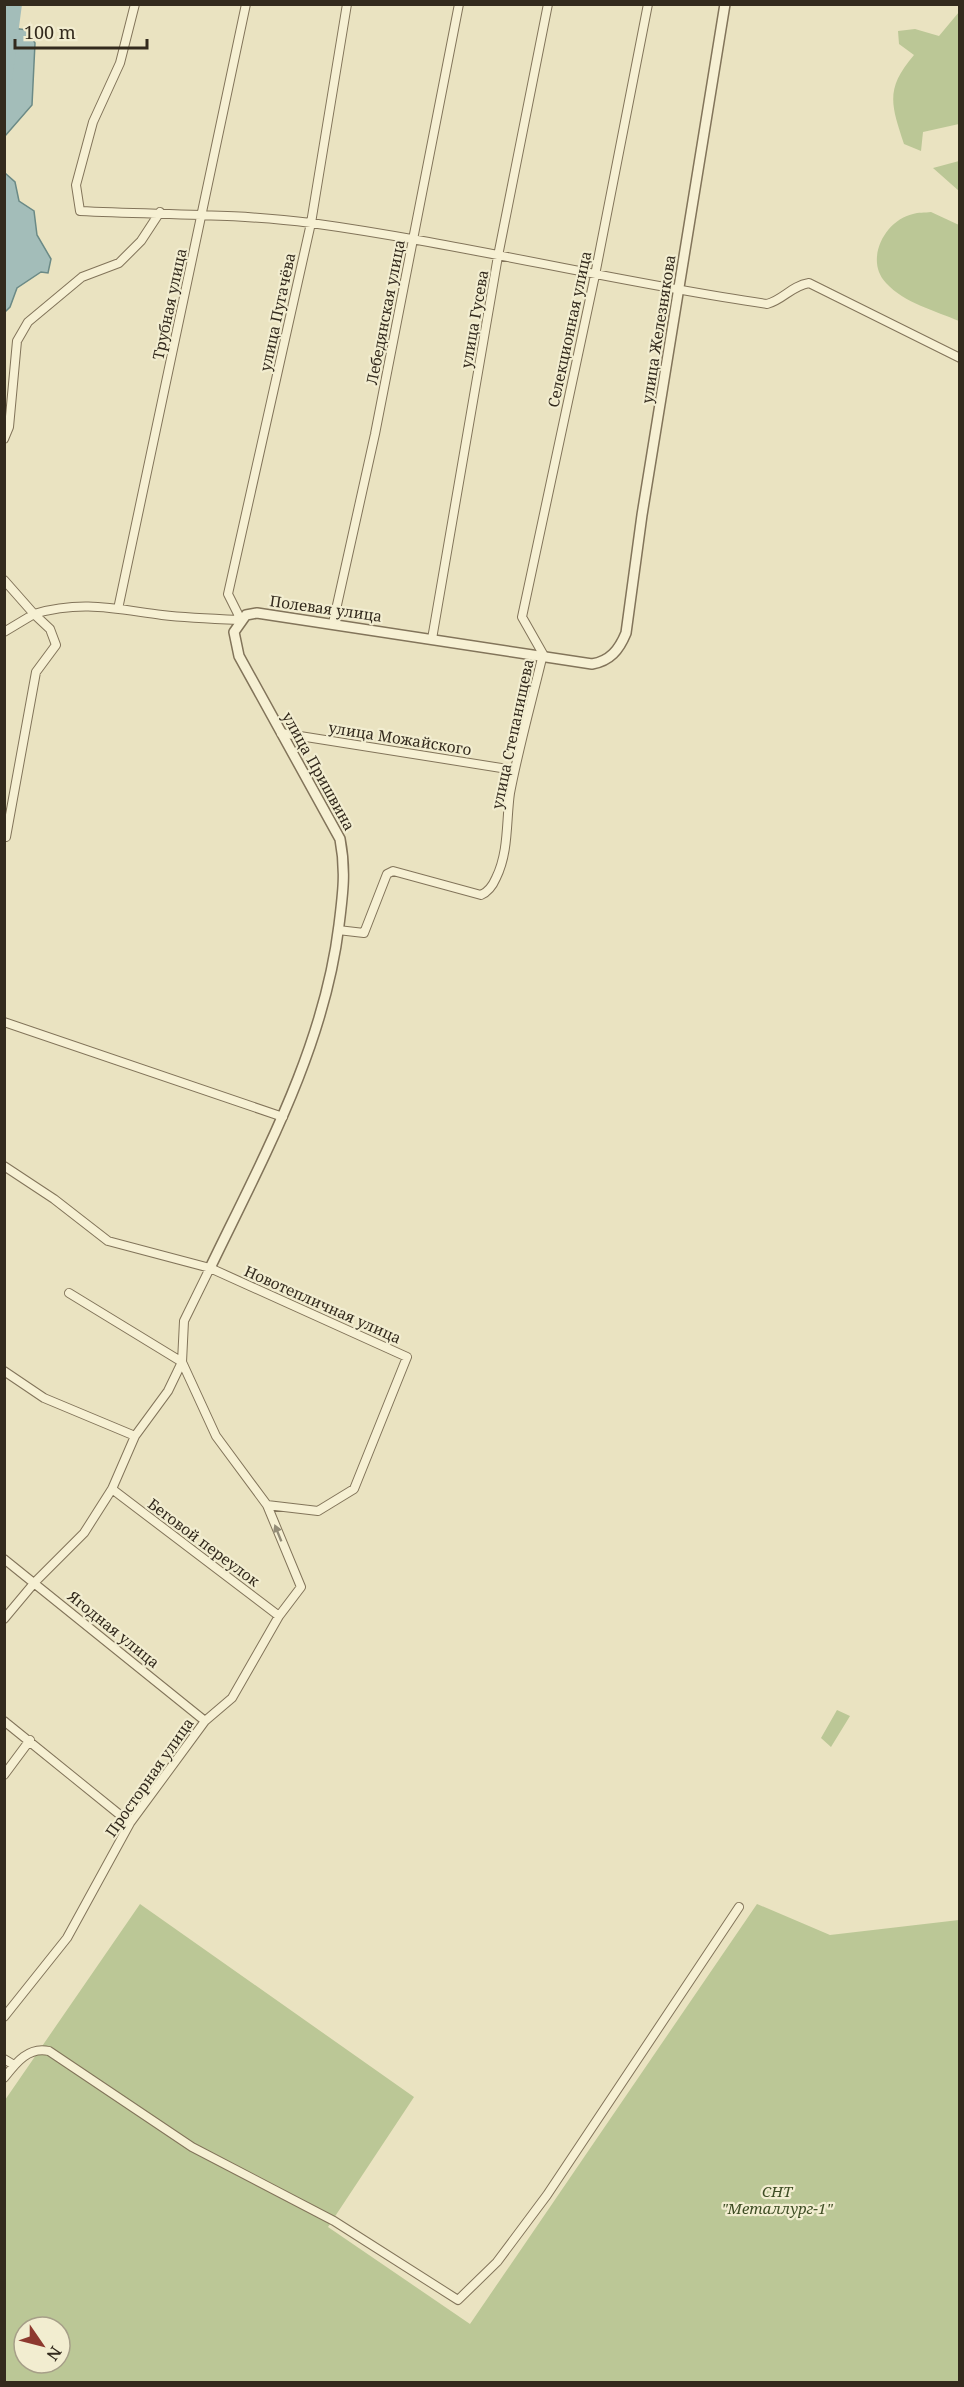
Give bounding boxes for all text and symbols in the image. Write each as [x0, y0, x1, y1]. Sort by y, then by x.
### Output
scale bar [15, 12, 147, 50]
text: 100 m [24, 20, 76, 44]
street label: Лебедянская улица [361, 238, 409, 386]
street label: Трубная улица [147, 246, 191, 362]
street label: Селекционная улица [543, 249, 595, 409]
street label: улица Пугачёва [255, 251, 299, 373]
street label: улица Железнякова [636, 253, 680, 405]
street label: улица Гусева [456, 268, 492, 370]
street label: Полевая улица [269, 590, 383, 626]
street label: улица Степанищева [486, 657, 538, 811]
street label: улица Пришвина [278, 708, 360, 834]
street label: улица Можайского [327, 717, 473, 759]
street label: Новотепличная улица [241, 1260, 405, 1348]
street label: Беговой переулок [144, 1493, 264, 1591]
one-way arrow [273, 1524, 283, 1542]
street label: Ягодная улица [63, 1585, 164, 1672]
street label: Просторная улица [100, 1714, 198, 1840]
park label: СНТ "Металлург-1" [721, 2181, 833, 2218]
north arrow [12, 2315, 72, 2375]
text: N [41, 2342, 67, 2365]

